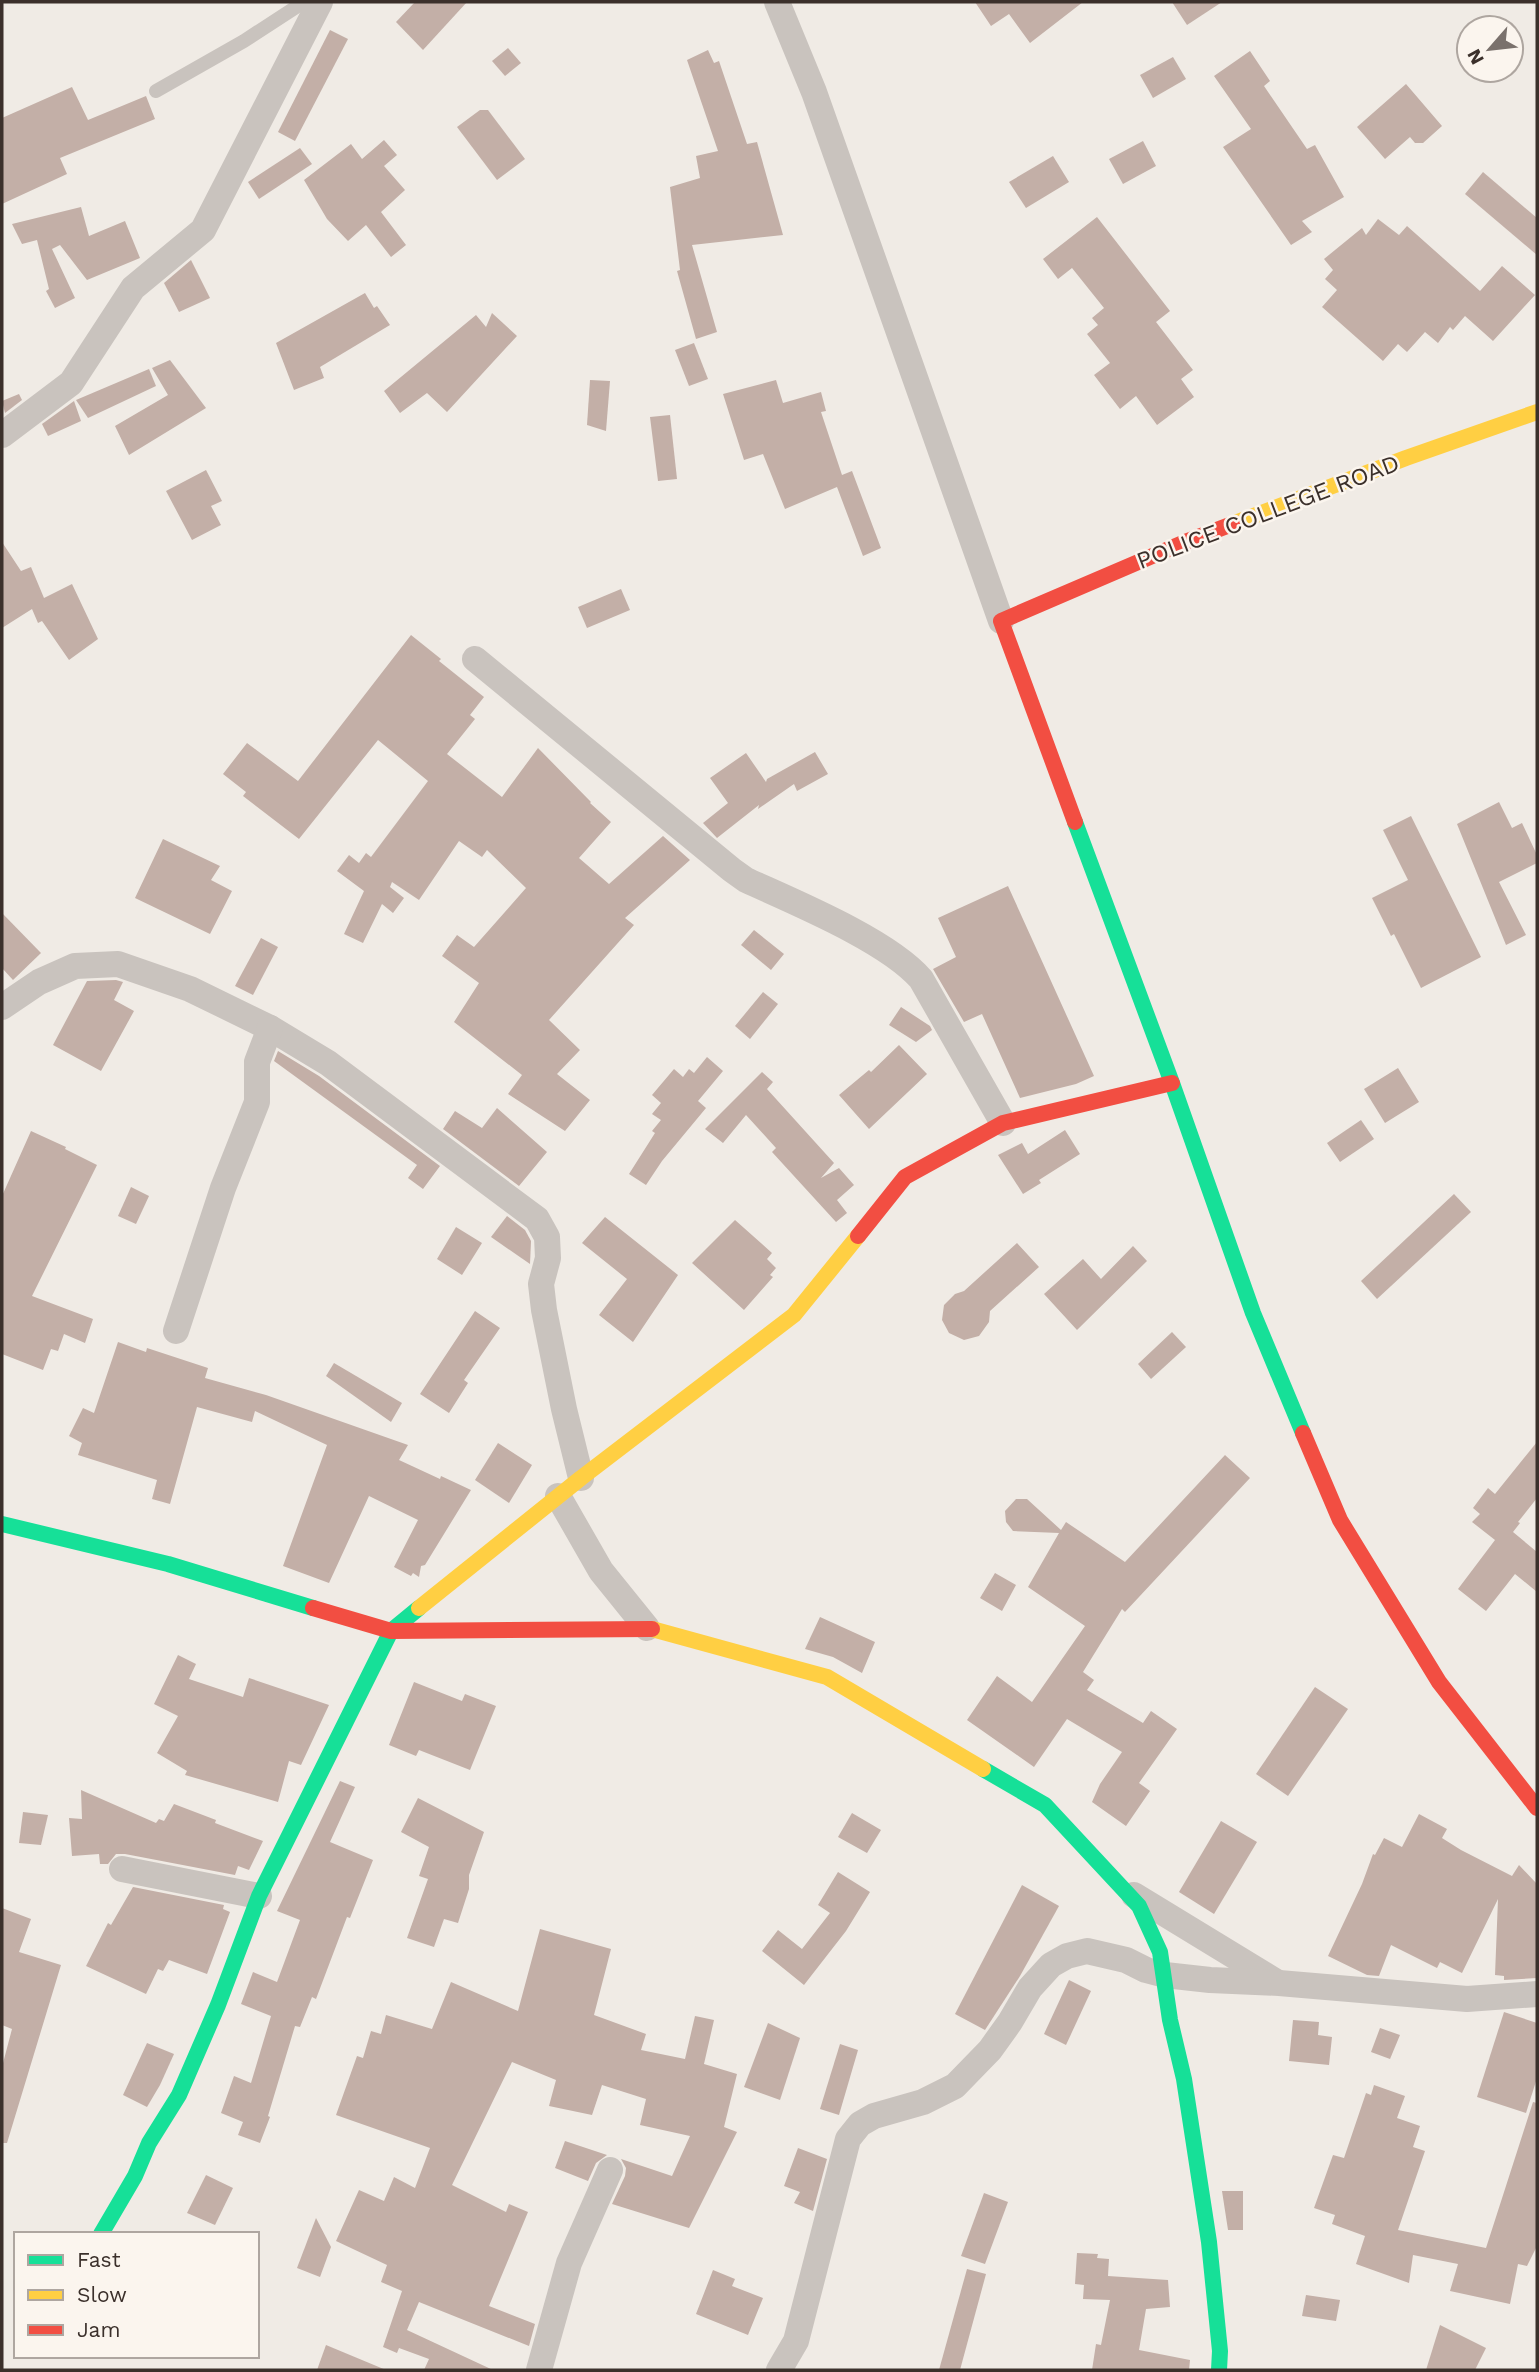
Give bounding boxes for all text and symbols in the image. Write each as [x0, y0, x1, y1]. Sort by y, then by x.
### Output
north arrow [1455, 14, 1525, 84]
text: N [1462, 45, 1489, 68]
street label: POLICE COLLEGE ROAD [1133, 449, 1403, 575]
legend [14, 2232, 259, 2358]
text: Fast [77, 2247, 121, 2272]
text: Slow [77, 2282, 127, 2307]
text: Jam [77, 2317, 120, 2342]

